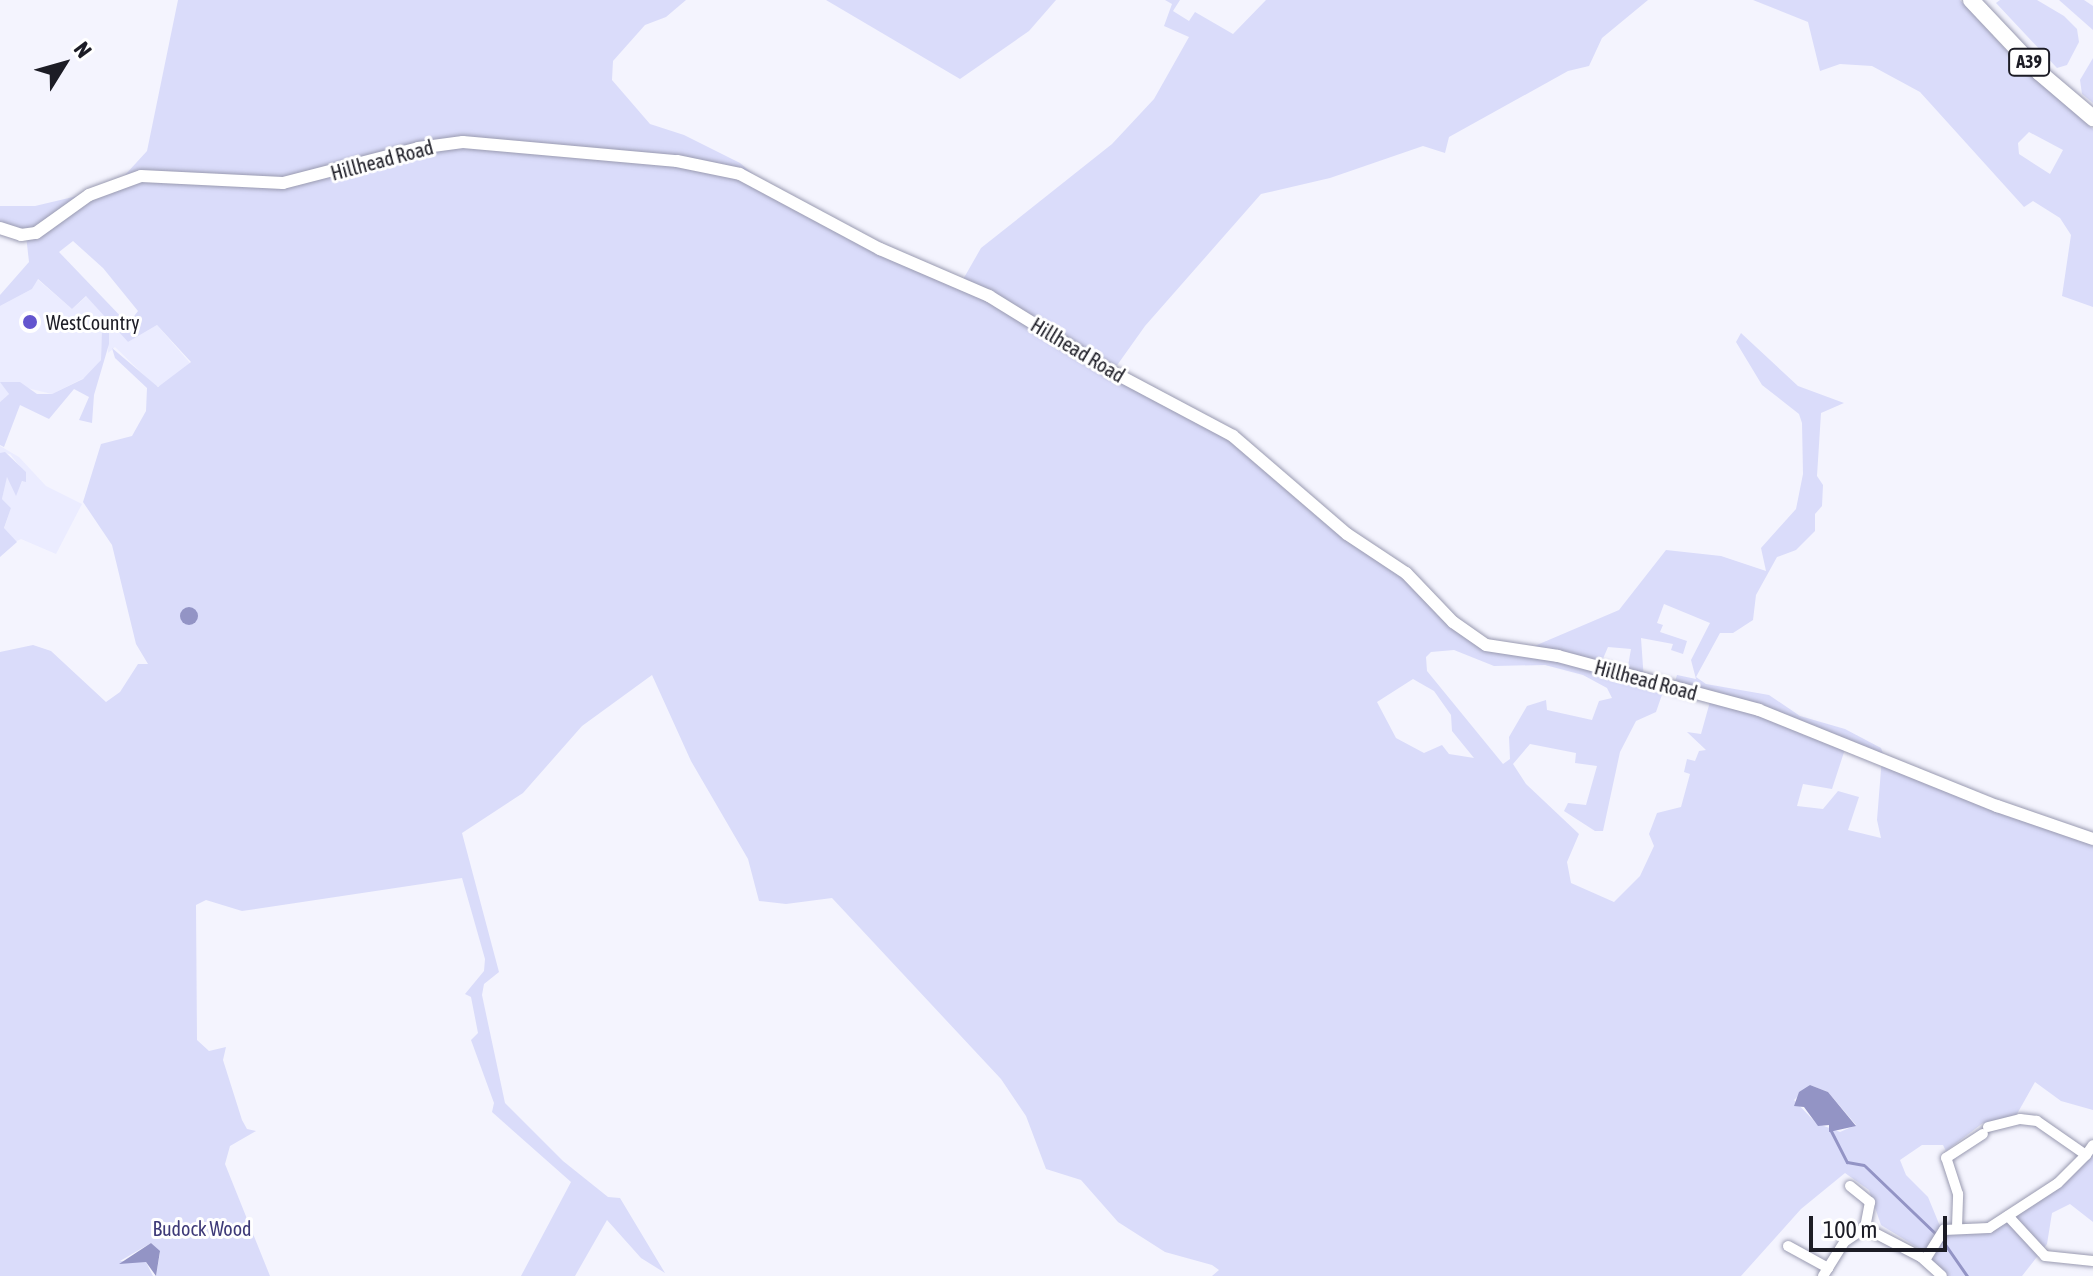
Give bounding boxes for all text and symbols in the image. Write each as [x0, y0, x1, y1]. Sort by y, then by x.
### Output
north arrow [24, 24, 104, 104]
text: N [69, 37, 97, 63]
road number: A39 [2007, 48, 2051, 76]
street label: Hillhead Road [328, 135, 436, 185]
place label: WestCountry [46, 310, 139, 334]
marker: WestCountry [21, 313, 39, 331]
street label: Hillhead Road [1027, 313, 1129, 387]
street label: Hillhead Road [1592, 655, 1700, 705]
scale bar [1813, 1200, 1951, 1250]
park label: Budock Wood [152, 1216, 252, 1240]
text: 100 m [1823, 1216, 1877, 1243]

